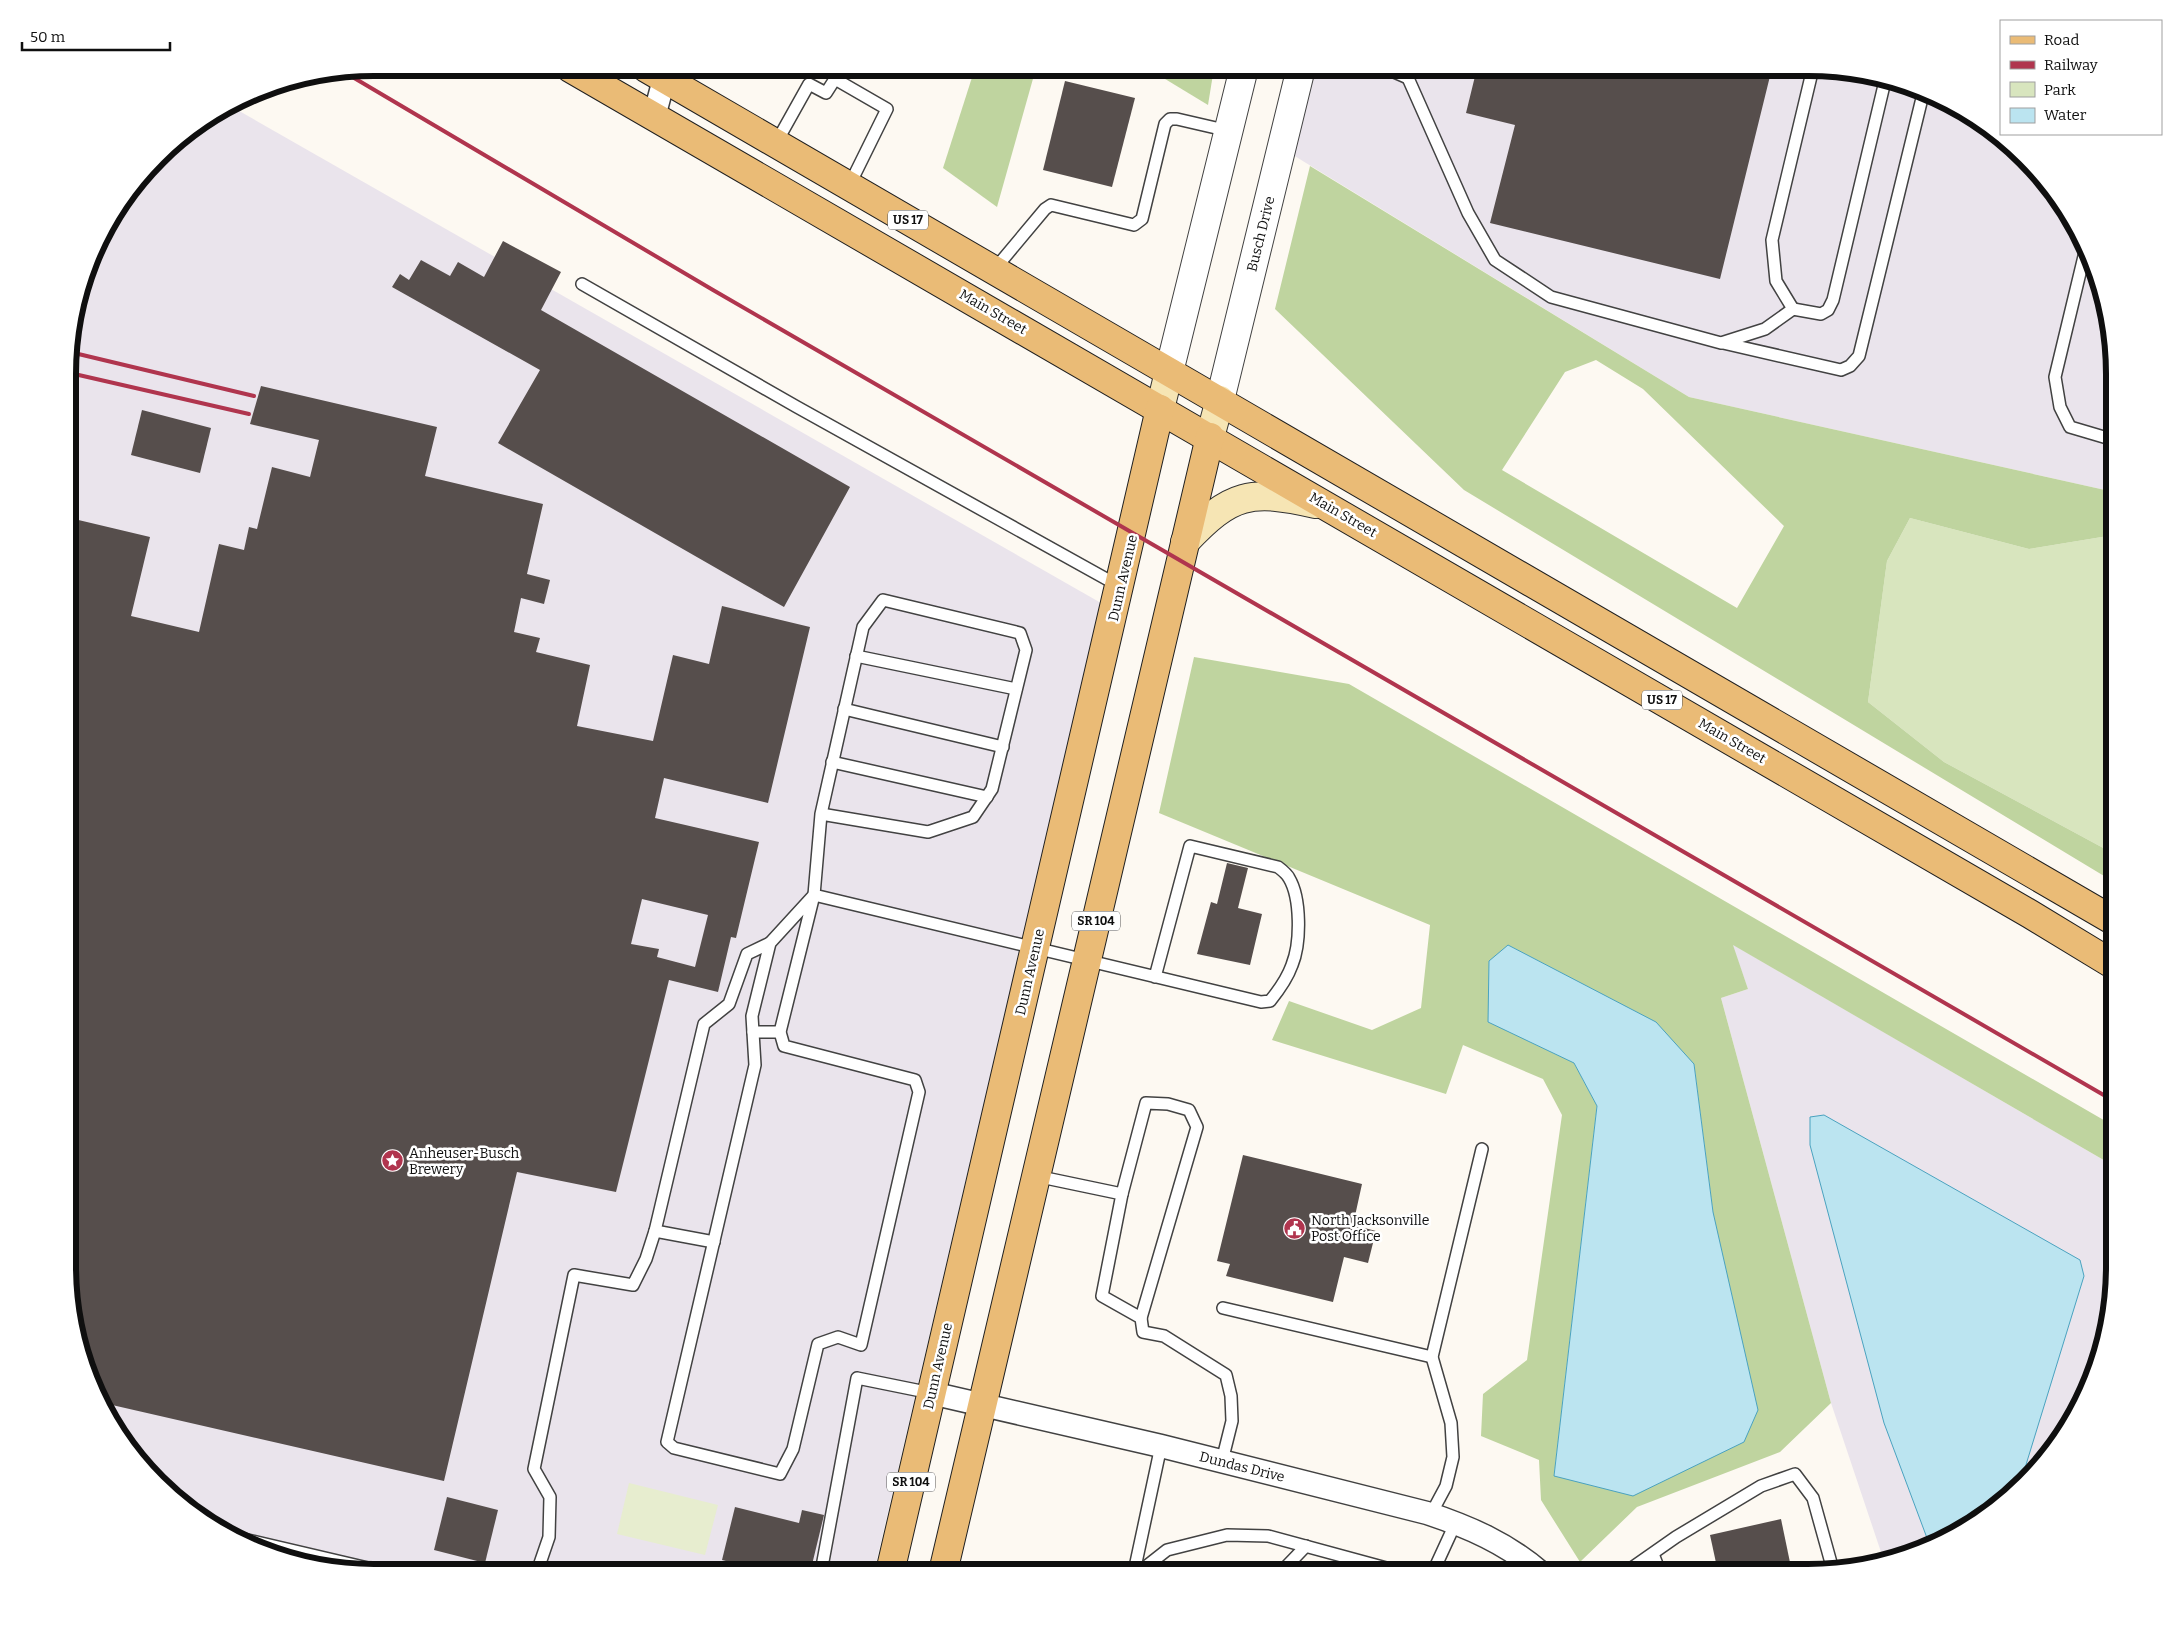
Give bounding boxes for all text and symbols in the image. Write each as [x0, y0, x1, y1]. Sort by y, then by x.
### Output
scale bar [22, 20, 170, 52]
legend [2000, 20, 2162, 135]
text: 50 m [30, 28, 66, 46]
text: Road [2044, 31, 2079, 49]
text: Railway [2044, 56, 2098, 74]
text: Park [2044, 81, 2076, 99]
text: Water [2044, 106, 2087, 124]
street label: Busch Drive [1243, 195, 1279, 273]
road number: US 17 [888, 210, 928, 230]
street label: Main Street [956, 286, 1030, 338]
street label: Main Street [1306, 489, 1380, 541]
street label: Dunn Avenue [1105, 533, 1141, 623]
road number: US 17 [1642, 690, 1682, 710]
street label: Main Street [1695, 715, 1769, 767]
road number: SR 104 [1072, 911, 1120, 930]
street label: Dunn Avenue [1012, 927, 1048, 1017]
place label: Anheuser-Busch Brewery [409, 1145, 520, 1178]
place icon: Anheuser-Busch Brewery [381, 1149, 405, 1173]
place label: North Jacksonville Post Office [1311, 1212, 1429, 1245]
public building icon: North Jacksonville Post Office [1283, 1216, 1307, 1240]
street label: Dunn Avenue [920, 1321, 956, 1411]
street label: Dundas Drive [1198, 1448, 1286, 1486]
road number: SR 104 [887, 1472, 935, 1491]

